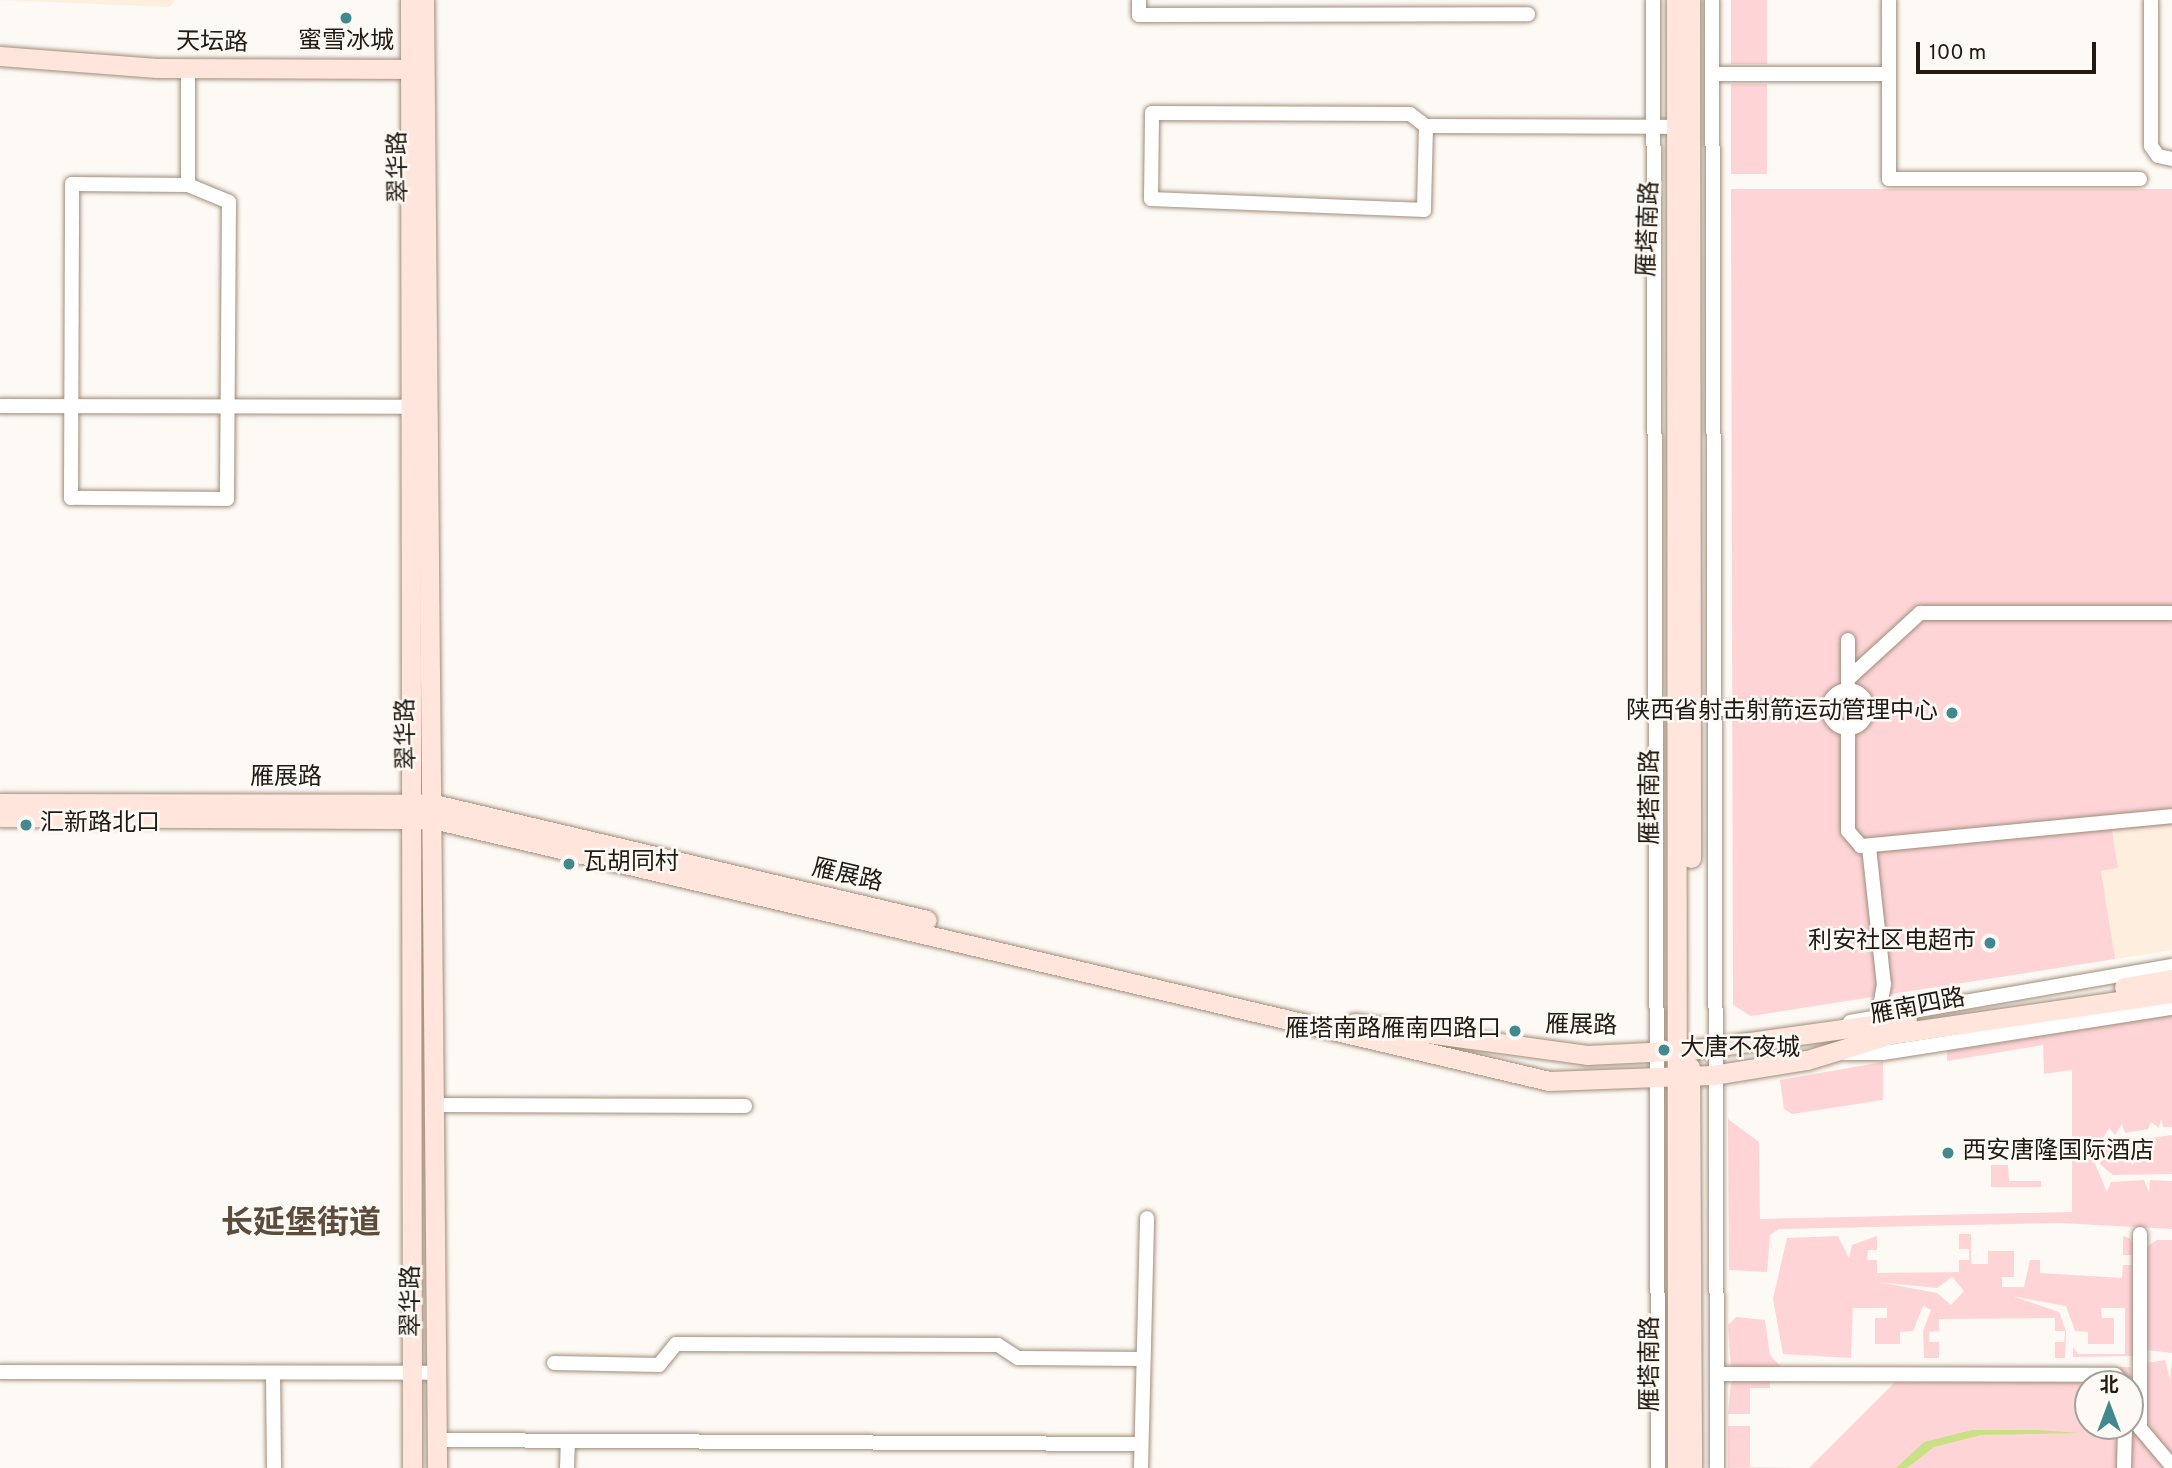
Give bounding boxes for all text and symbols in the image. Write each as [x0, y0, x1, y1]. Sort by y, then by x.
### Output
marker: 蜜雪冰城 [338, 10, 354, 26]
scale bar [1920, 28, 2100, 72]
street label: 天坛路 [176, 29, 248, 59]
place label: 蜜雪冰城 [298, 29, 394, 57]
text: 100 m [1929, 40, 1986, 67]
street label: 翠华路 [385, 131, 415, 203]
street label: 雁塔南路 [1634, 181, 1666, 277]
street label: 翠华路 [393, 698, 423, 770]
place label: 陕西省射击射箭运动管理中心 [1626, 699, 1938, 727]
marker: 陕西省射击射箭运动管理中心 [1944, 705, 1960, 721]
street label: 雁塔南路 [1638, 749, 1666, 845]
street label: 雁展路 [250, 765, 322, 793]
place label: 汇新路北口 [40, 811, 160, 839]
marker: 汇新路北口 [18, 817, 34, 833]
place label: 瓦胡同村 [583, 850, 679, 878]
street label: 雁展路 [809, 855, 885, 899]
marker: 瓦胡同村 [561, 856, 577, 872]
place label: 利安社区电超市 [1808, 929, 1976, 957]
marker: 利安社区电超市 [1982, 935, 1998, 951]
street label: 雁南四路 [1868, 985, 1968, 1031]
street label: 雁展路 [1545, 1012, 1617, 1042]
place label: 雁塔南路雁南四路口 [1285, 1017, 1501, 1045]
marker: 雁塔南路雁南四路口 [1507, 1023, 1523, 1039]
place label: 大唐不夜城 [1680, 1036, 1800, 1064]
marker: 大唐不夜城 [1654, 1040, 1674, 1060]
place label: 西安唐隆国际酒店 [1962, 1139, 2154, 1167]
marker: 西安唐隆国际酒店 [1940, 1145, 1956, 1161]
district label: 长延堡街道 [221, 1206, 381, 1244]
street label: 翠华路 [399, 1265, 427, 1337]
street label: 雁塔南路 [1638, 1316, 1666, 1412]
north arrow [2074, 1370, 2144, 1440]
text: 北 [2099, 1374, 2119, 1398]

